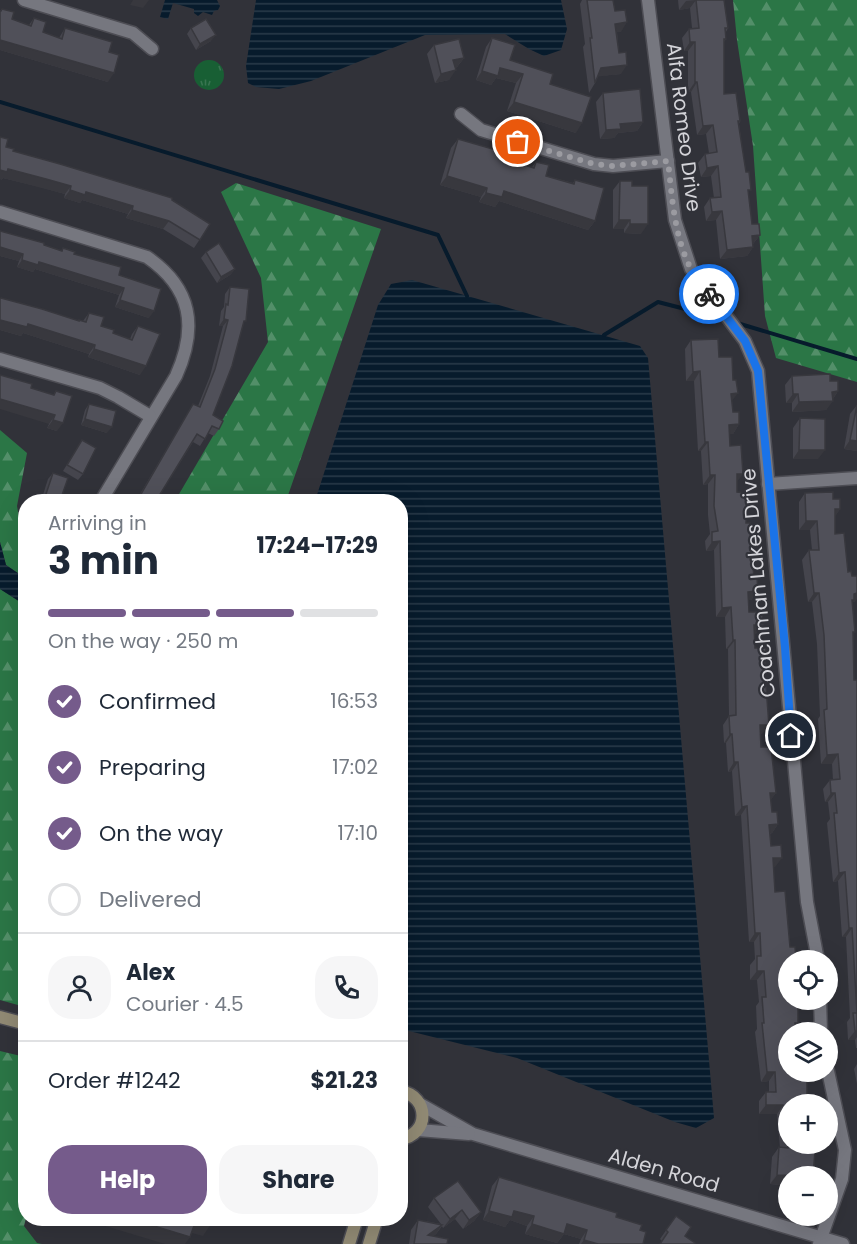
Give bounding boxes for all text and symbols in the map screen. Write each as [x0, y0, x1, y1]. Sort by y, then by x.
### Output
street label: Alfa Romeo Drive [660, 41, 708, 213]
pin [492, 116, 543, 167]
icon: bag [501, 125, 534, 158]
courier [679, 264, 739, 324]
icon: bike [693, 278, 726, 311]
street label: Coachman Lakes Drive [734, 467, 782, 699]
text: Arriving in [48, 509, 147, 537]
text: 17:24–17:29 [257, 530, 378, 561]
text: 3 min [48, 533, 159, 588]
text: On the way · 250 m [48, 627, 238, 655]
icon: check [48, 685, 81, 718]
text: Confirmed [99, 686, 216, 717]
text: 16:53 [330, 687, 378, 715]
pin [765, 710, 816, 761]
icon: home [774, 719, 807, 752]
icon: check [48, 751, 81, 784]
text: Preparing [99, 752, 206, 783]
text: 17:02 [332, 753, 378, 781]
icon: check [48, 817, 81, 850]
text: On the way [99, 818, 223, 849]
text: 17:10 [337, 819, 378, 847]
text: Delivered [99, 884, 202, 915]
map controls [778, 950, 838, 1226]
button: locate [778, 950, 838, 1010]
button: person [48, 956, 111, 1019]
button: phone [315, 956, 378, 1019]
text: Alex [126, 957, 175, 988]
text: Courier · 4.5 [126, 990, 244, 1018]
button: layers [778, 1022, 838, 1082]
text: Order #1242 [48, 1065, 181, 1096]
text: $21.23 [311, 1065, 378, 1096]
button: + [778, 1094, 838, 1154]
street label: Alden Road [605, 1141, 723, 1199]
button: Help [48, 1145, 207, 1214]
button: Share [219, 1145, 378, 1214]
button: − [778, 1166, 838, 1226]

